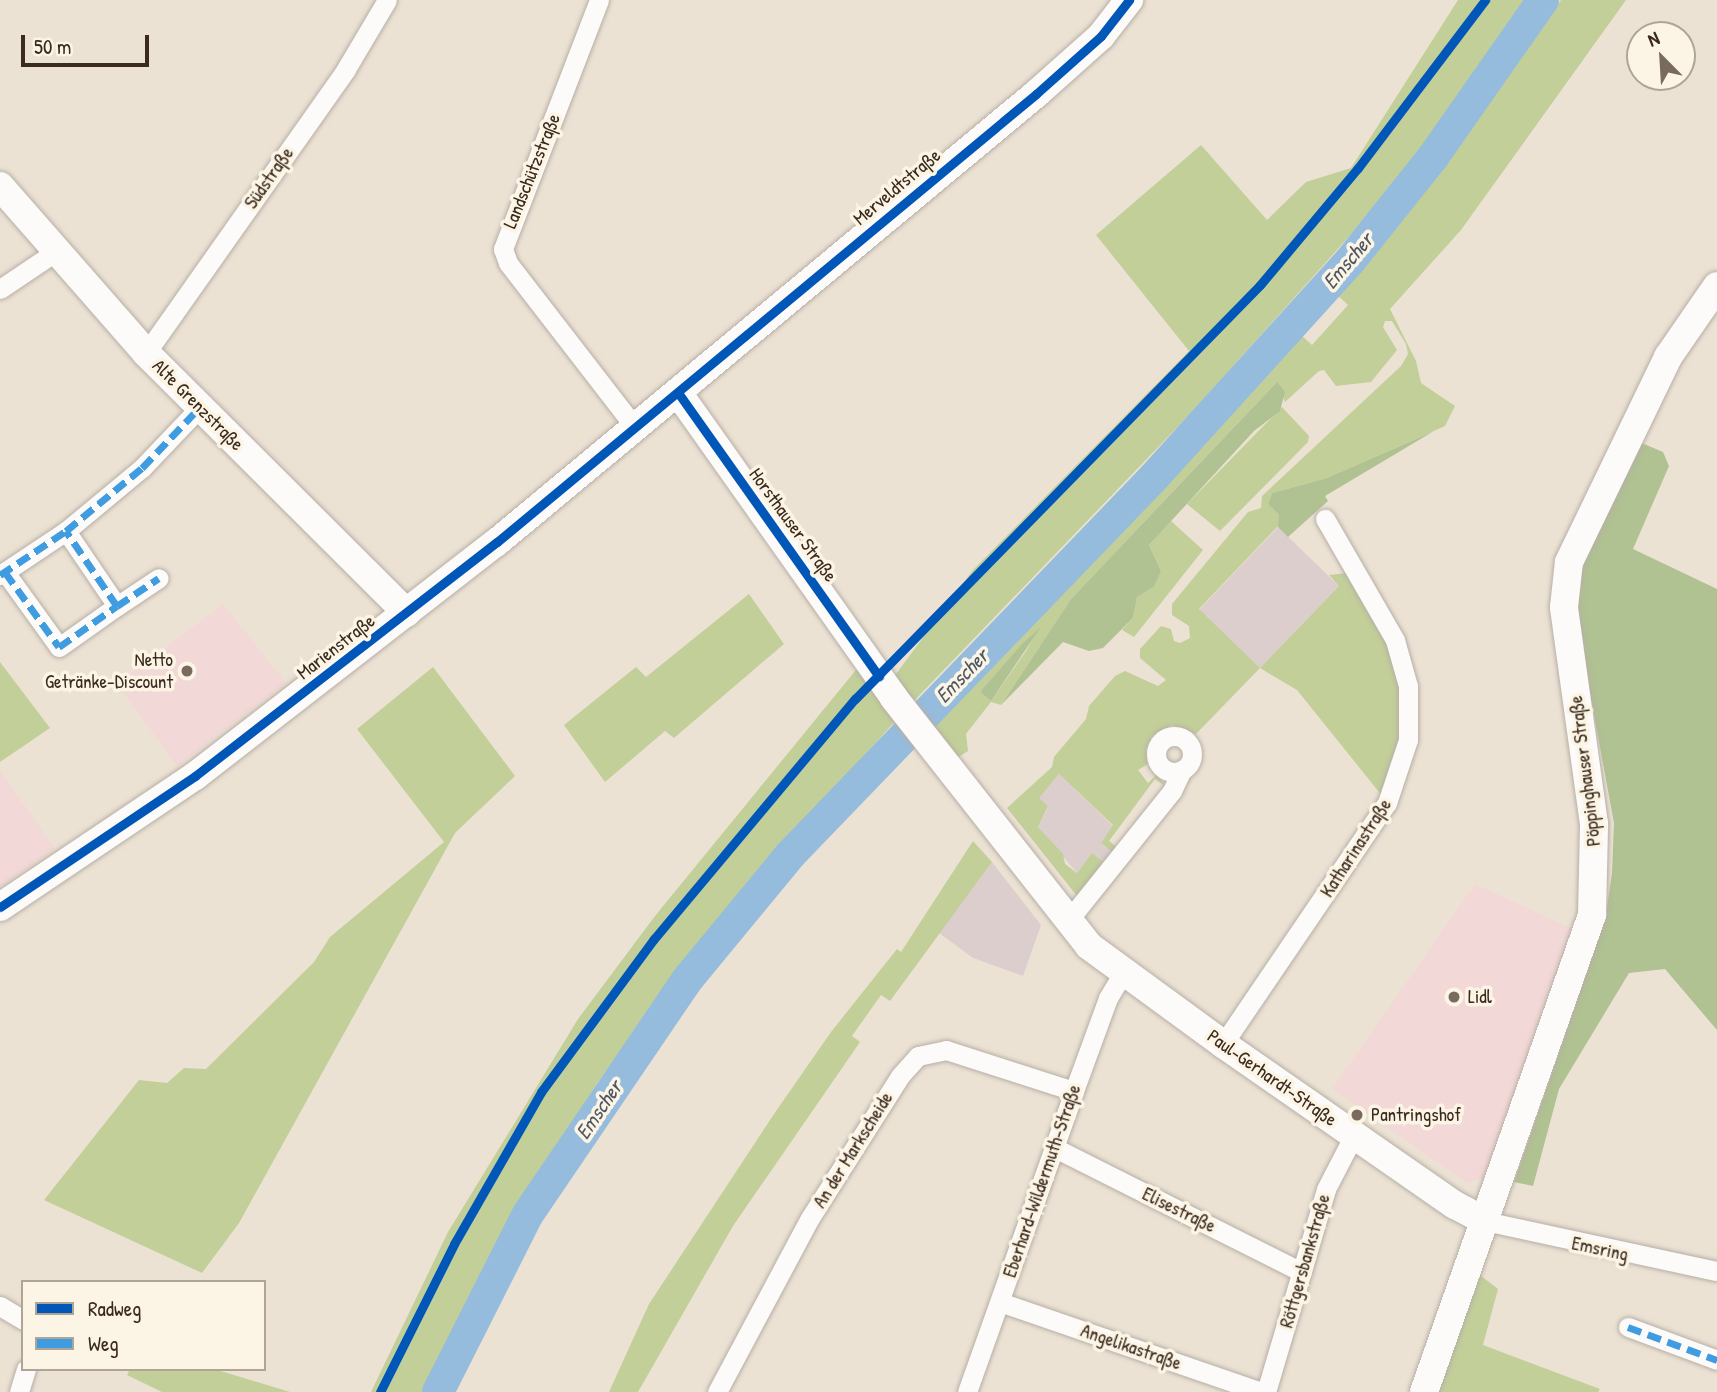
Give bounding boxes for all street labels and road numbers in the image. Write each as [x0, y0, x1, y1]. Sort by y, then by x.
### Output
street label: Landschützstraße [499, 110, 565, 232]
street label: Südstraße [240, 143, 298, 213]
street label: Merveldtstraße [849, 144, 945, 230]
street label: Alte Grenzstraße [148, 355, 248, 455]
street label: Horsthauser Straße [744, 464, 842, 586]
street label: Marienstraße [292, 609, 380, 685]
street label: Pöppinghauser Straße [1564, 694, 1606, 848]
street label: Katharinastraße [1316, 794, 1396, 902]
street label: Paul-Gerhardt-Straße [1203, 1025, 1341, 1131]
street label: Eberhard-Wildermuth-Straße [998, 1082, 1086, 1280]
street label: An der Markscheide [808, 1088, 898, 1212]
street label: Elisestraße [1139, 1182, 1219, 1238]
street label: Röttgersbankstraße [1275, 1192, 1335, 1330]
street label: Emsring [1570, 1232, 1630, 1266]
street label: Angelikastraße [1078, 1319, 1184, 1375]

